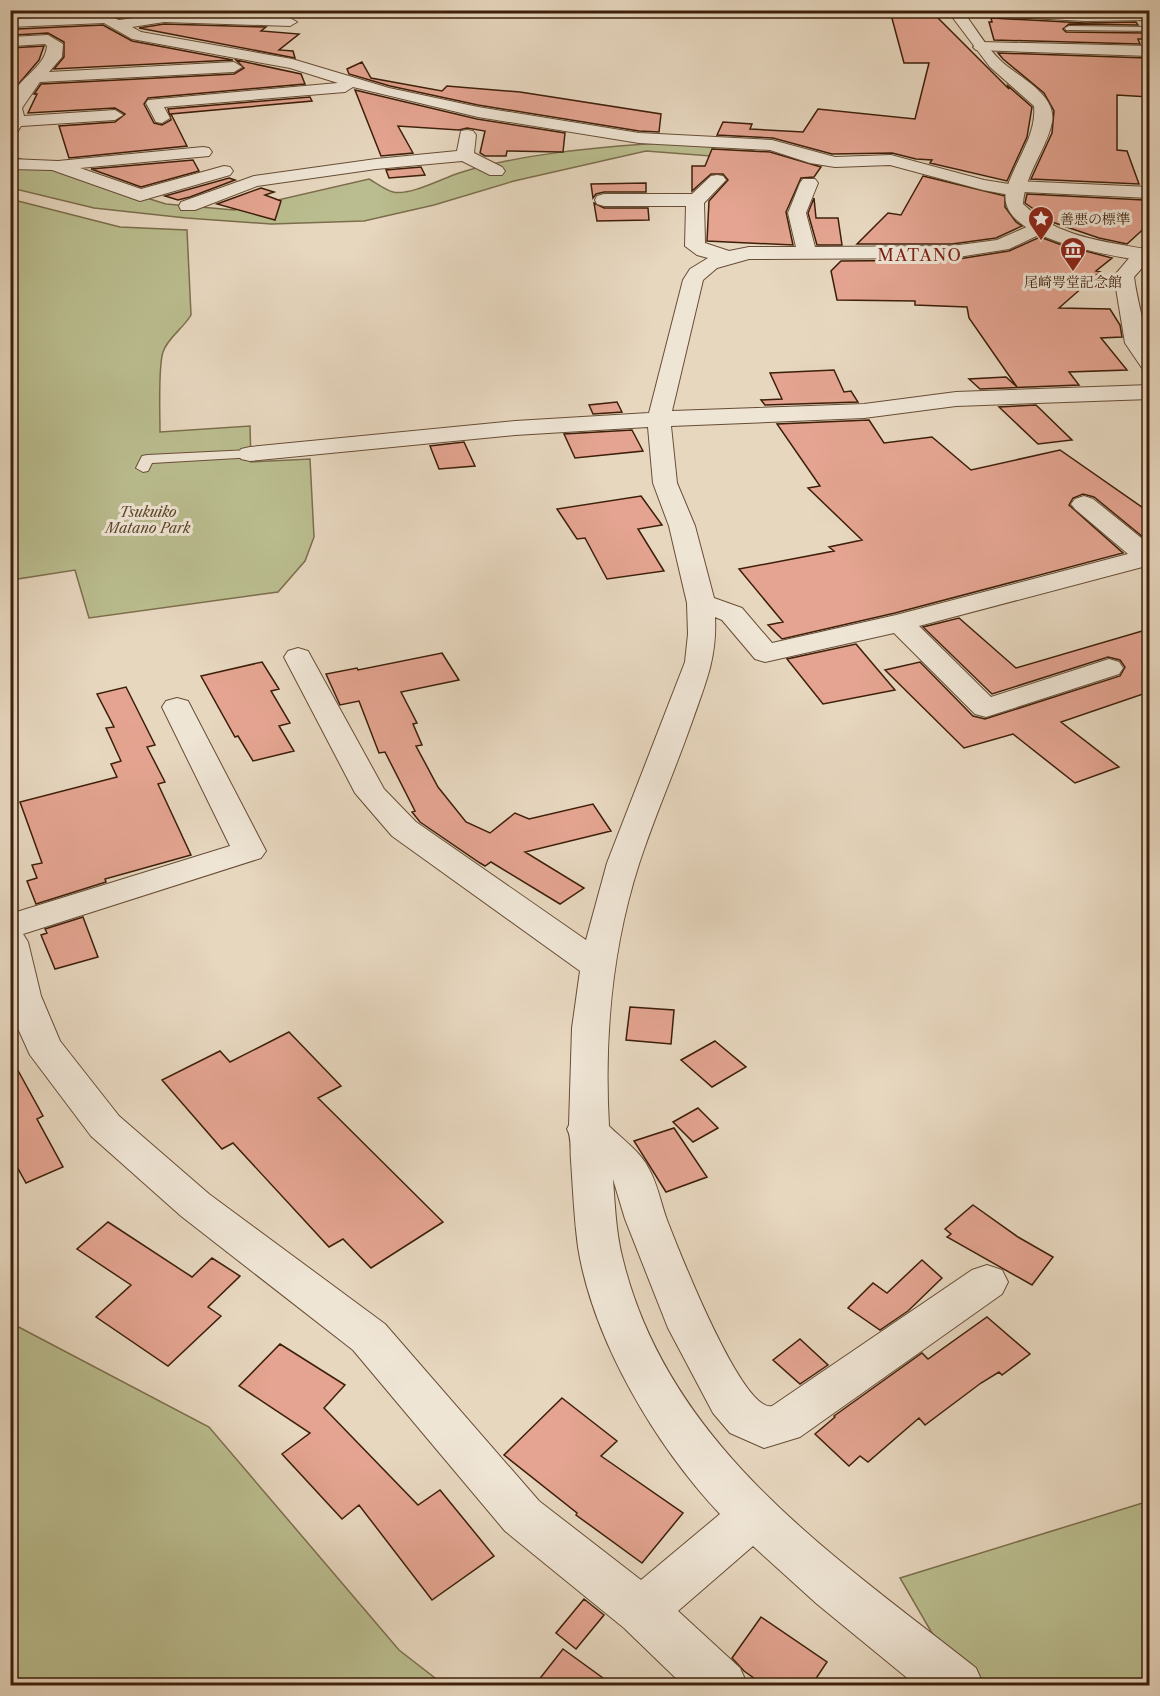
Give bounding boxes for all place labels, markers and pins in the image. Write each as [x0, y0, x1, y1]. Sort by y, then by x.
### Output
place icon: 善悪の標準 [1026, 204, 1056, 242]
place label: 善悪の標準 [1060, 210, 1130, 228]
museum icon: 尾崎咢堂記念館 [1058, 235, 1088, 273]
place label: 尾崎咢堂記念館 [1024, 273, 1122, 291]

